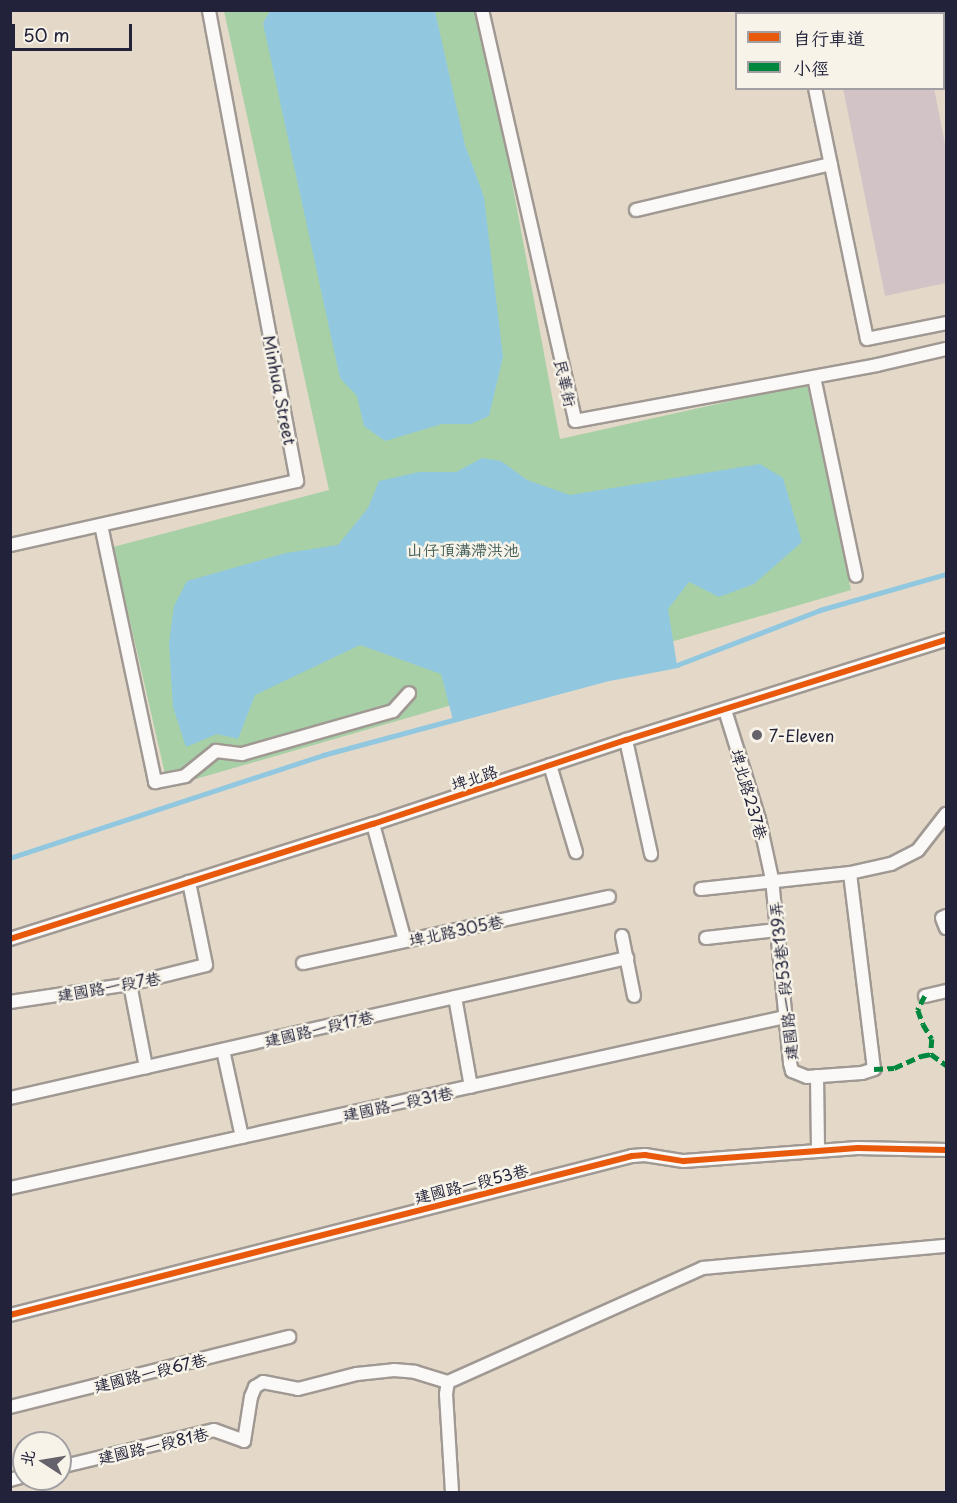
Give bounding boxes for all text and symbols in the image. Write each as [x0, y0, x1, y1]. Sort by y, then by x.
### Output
scale bar [15, 12, 135, 50]
legend [735, 12, 945, 90]
text: 50 m [23, 21, 70, 48]
text: 自行車道 [793, 24, 865, 51]
text: 小徑 [793, 54, 829, 81]
street label: Minhua Street [260, 333, 300, 447]
street label: 民華街 [551, 357, 581, 409]
park label: 山仔頂溝滯洪池 [407, 539, 519, 559]
place label: 7-Eleven [769, 725, 834, 745]
marker: 7-Eleven [750, 728, 764, 742]
street label: 埤北路237巷 [728, 746, 772, 842]
street label: 埤北路 [448, 760, 500, 794]
street label: 建國路一段53巷139弄 [765, 901, 801, 1061]
street label: 埤北路305巷 [407, 911, 505, 949]
street label: 建國路一段7巷 [56, 967, 162, 1005]
street label: 建國路一段17巷 [262, 1006, 376, 1050]
street label: 建國路一段31巷 [341, 1082, 455, 1124]
street label: 建國路一段53巷 [412, 1160, 530, 1206]
street label: 建國路一段67巷 [92, 1349, 208, 1395]
street label: 建國路一段81巷 [96, 1423, 210, 1467]
north arrow [12, 1431, 72, 1491]
text: 北 [13, 1447, 40, 1468]

